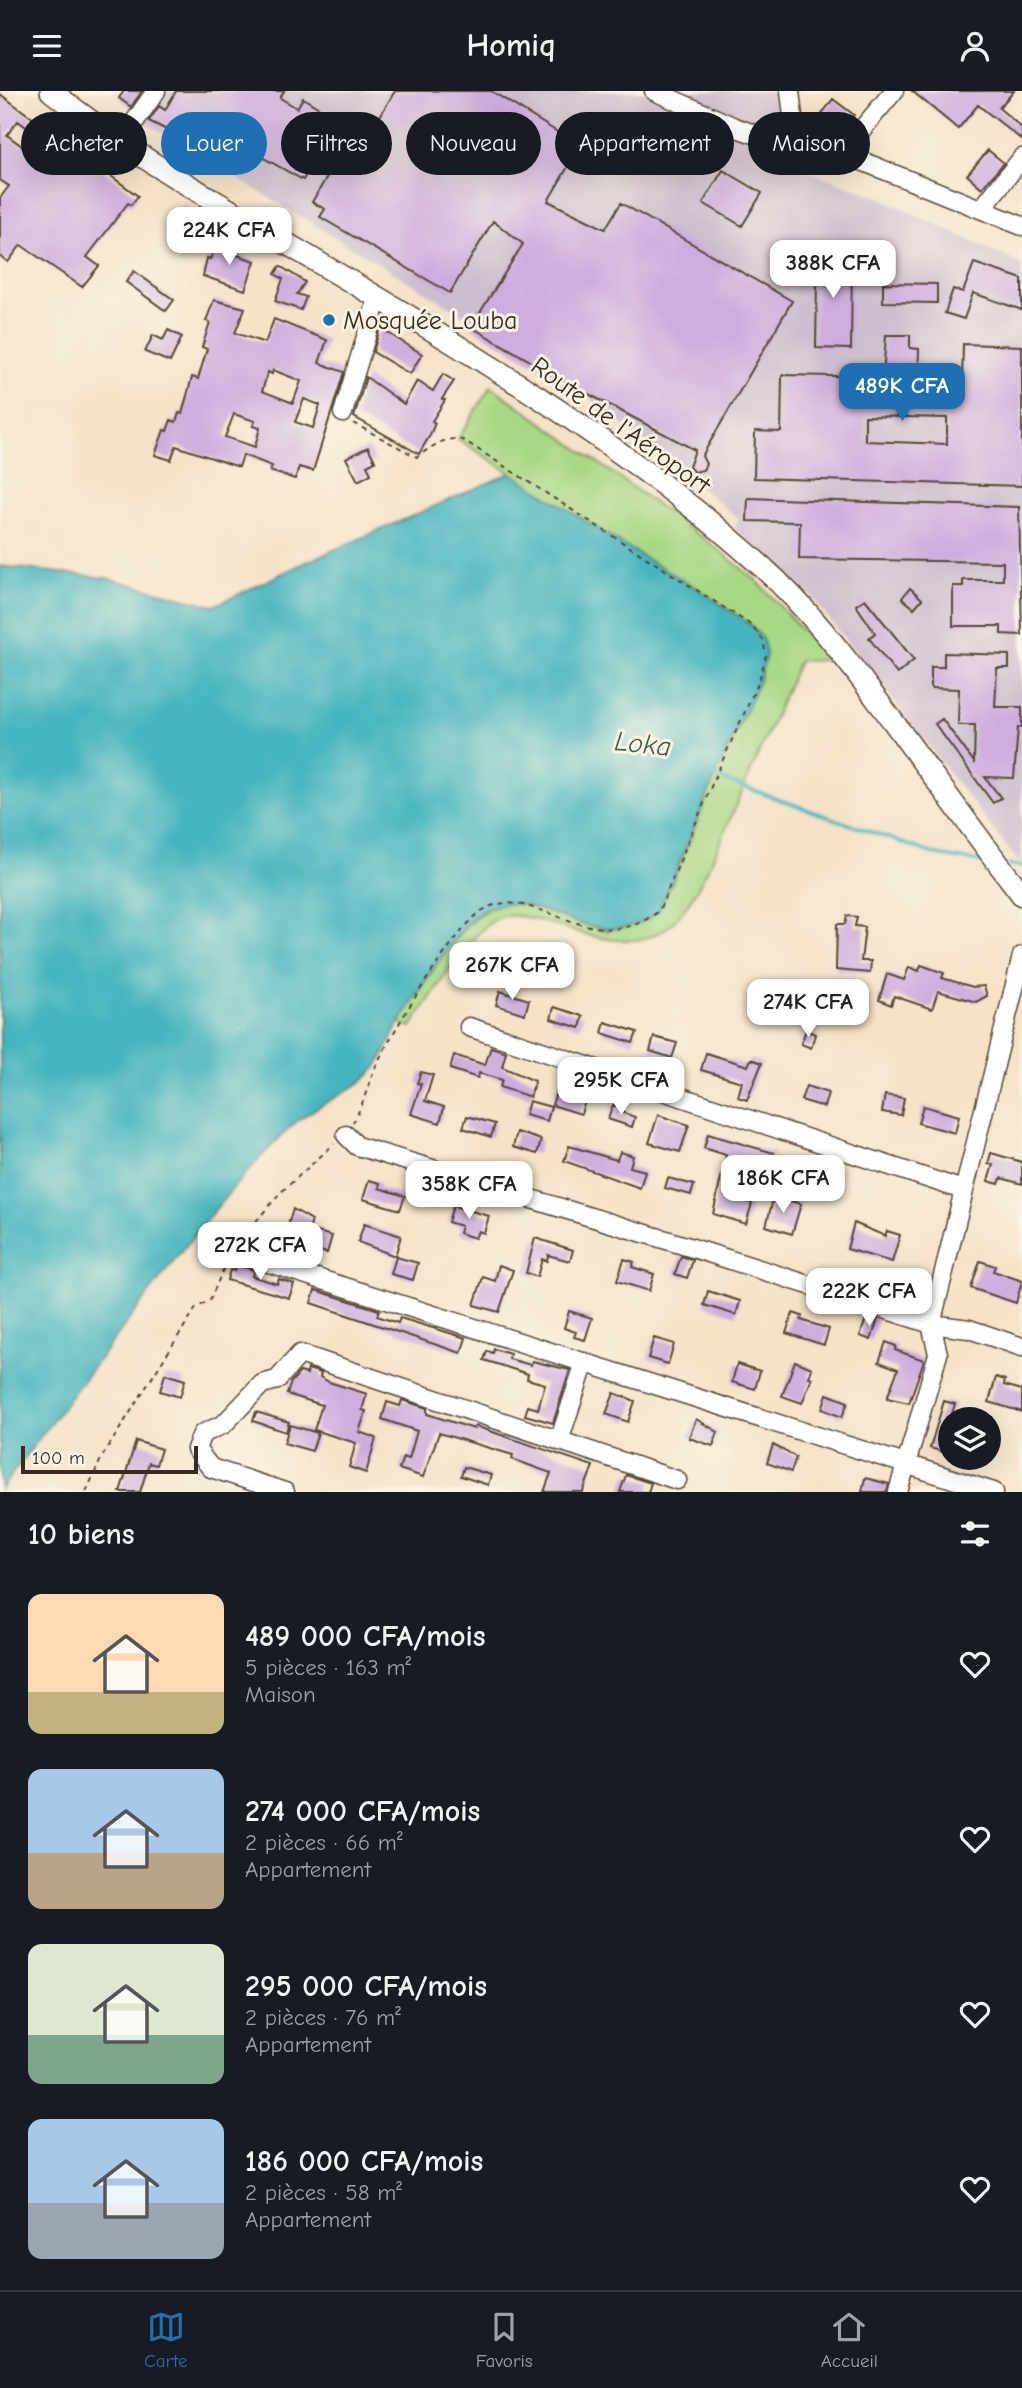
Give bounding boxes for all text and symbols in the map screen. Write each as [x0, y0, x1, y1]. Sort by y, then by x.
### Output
icon: menu [28, 27, 66, 65]
text: Homiq [467, 27, 556, 64]
icon: person [956, 27, 994, 65]
chip: Acheter [21, 112, 147, 175]
chip: Louer [161, 112, 267, 175]
chip: Filtres [281, 112, 392, 175]
chip: Nouveau [406, 112, 541, 175]
chip: Appartement [555, 112, 734, 175]
chip: Maison [748, 112, 870, 175]
pin: 224K CFA [157, 207, 301, 267]
text: 224K CFA [183, 216, 275, 243]
pin: 388K CFA [761, 241, 905, 300]
text: 388K CFA [786, 249, 880, 276]
place label: Mosquée Louba [343, 306, 517, 336]
marker: Mosquée Louba [321, 312, 337, 328]
street label: Route de l'Aéroport [525, 351, 717, 502]
pin: 489K CFA [830, 363, 974, 423]
text: 489K CFA [855, 372, 949, 399]
water label: Loka [613, 725, 673, 763]
pin: 267K CFA [440, 943, 584, 1002]
text: 267K CFA [465, 951, 559, 978]
pin: 274K CFA [736, 979, 880, 1039]
text: 274K CFA [763, 988, 853, 1015]
pin: 295K CFA [549, 1058, 693, 1117]
text: 295K CFA [573, 1066, 669, 1093]
pin: 186K CFA [711, 1155, 855, 1215]
pin: 358K CFA [397, 1161, 541, 1221]
text: 186K CFA [737, 1164, 829, 1191]
text: 358K CFA [422, 1170, 516, 1197]
pin: 272K CFA [188, 1223, 332, 1282]
text: 272K CFA [214, 1231, 306, 1258]
pin: 222K CFA [797, 1269, 941, 1328]
text: 222K CFA [822, 1277, 916, 1304]
map controls [938, 1407, 1001, 1470]
button: layers [938, 1407, 1001, 1470]
scale bar [21, 1443, 198, 1475]
text: 100 m [32, 1447, 85, 1469]
icon: filters [956, 1515, 994, 1553]
text: 10 biens [28, 1517, 134, 1552]
text: 489 000 CFA/mois [245, 1619, 486, 1654]
icon: home [84, 1622, 168, 1706]
icon: heart [956, 1645, 994, 1683]
text: 5 pièces · 163 m² [245, 1654, 411, 1681]
text: Maison [245, 1681, 316, 1708]
text: 274 000 CFA/mois [245, 1794, 480, 1829]
icon: home [84, 1797, 168, 1881]
icon: heart [956, 1820, 994, 1858]
text: 2 pièces · 66 m² [245, 1829, 403, 1856]
text: Appartement [245, 1856, 371, 1883]
text: 295 000 CFA/mois [245, 1969, 487, 2004]
icon: home [84, 1972, 168, 2056]
icon: heart [956, 1995, 994, 2033]
text: 2 pièces · 76 m² [245, 2004, 401, 2031]
text: Appartement [245, 2031, 371, 2058]
text: 186 000 CFA/mois [245, 2144, 483, 2179]
icon: home [84, 2147, 168, 2231]
icon: heart [956, 2170, 994, 2208]
text: 2 pièces · 58 m² [245, 2179, 402, 2206]
text: Appartement [245, 2206, 371, 2233]
tab: Carte [144, 2308, 187, 2372]
tab: Favoris [476, 2308, 533, 2372]
tab: Accueil [821, 2308, 878, 2372]

